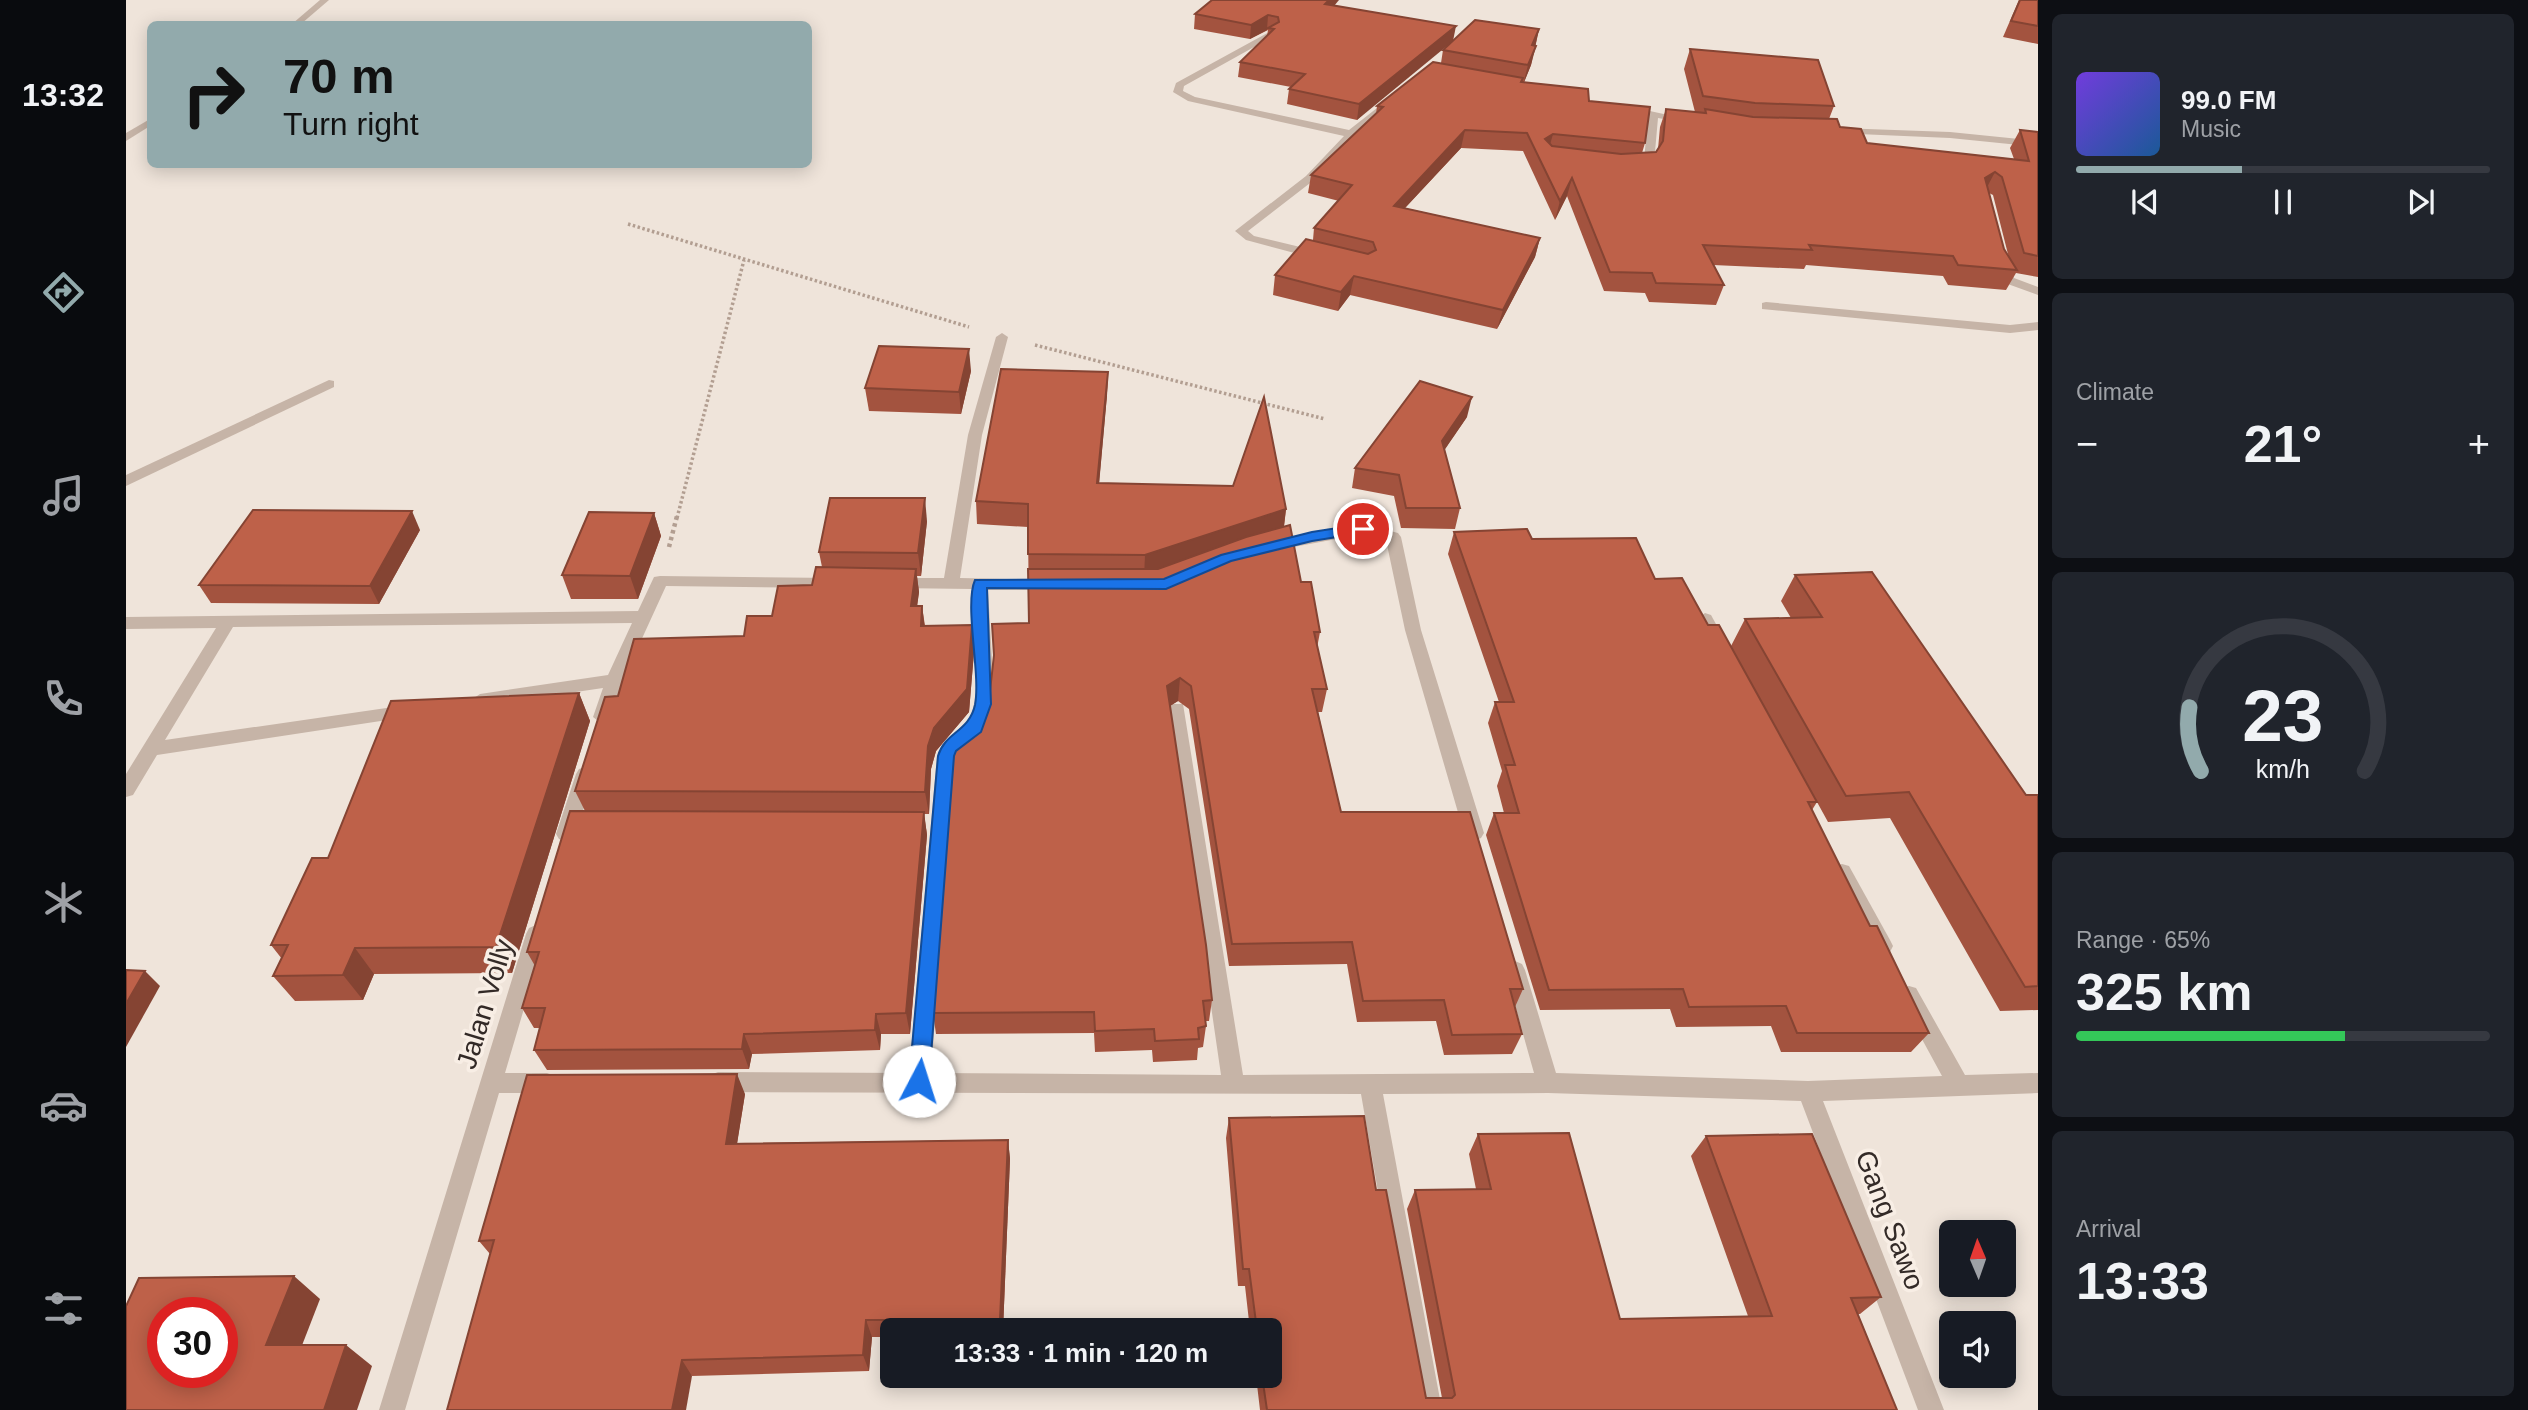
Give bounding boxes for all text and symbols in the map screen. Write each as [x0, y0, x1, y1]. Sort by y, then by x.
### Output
icon: right [168, 49, 259, 140]
text: 70 m [283, 49, 395, 103]
text: 13:32 [22, 77, 104, 113]
text: 99.0 FM [2181, 85, 2276, 115]
text: Turn right [283, 106, 419, 142]
text: Music [2181, 116, 2241, 142]
icon: previous [2126, 183, 2164, 221]
icon: pause [2264, 183, 2302, 221]
icon: next [2402, 183, 2440, 221]
icon: directions [39, 268, 88, 317]
text: Climate [2076, 379, 2154, 405]
text: 21° [2244, 415, 2322, 473]
text: − [2076, 423, 2098, 465]
text: + [2468, 423, 2490, 465]
icon: music [39, 471, 88, 520]
pin [1333, 499, 1393, 559]
icon: arrive [1344, 510, 1382, 548]
icon: phone [39, 674, 88, 723]
text: 23 [2243, 675, 2323, 756]
text: km/h [2256, 755, 2310, 783]
icon: climate [39, 878, 88, 927]
text: Range · 65% [2076, 927, 2210, 953]
street label: Jalan Volly [451, 935, 519, 1073]
text: 325 km [2076, 963, 2252, 1021]
position arrow [882, 1044, 956, 1118]
icon: car [39, 1081, 88, 1130]
street label: Gang Sawo [1849, 1146, 1931, 1294]
text: Arrival [2076, 1216, 2141, 1242]
north arrow [1939, 1220, 2016, 1297]
map controls [1939, 1220, 2016, 1388]
text: 13:33 [2076, 1252, 2209, 1310]
icon: filters [39, 1284, 88, 1333]
speed limit sign: 30 [147, 1297, 238, 1388]
button: sound [1939, 1311, 2016, 1388]
text: 13:33 · 1 min · 120 m [954, 1338, 1208, 1368]

